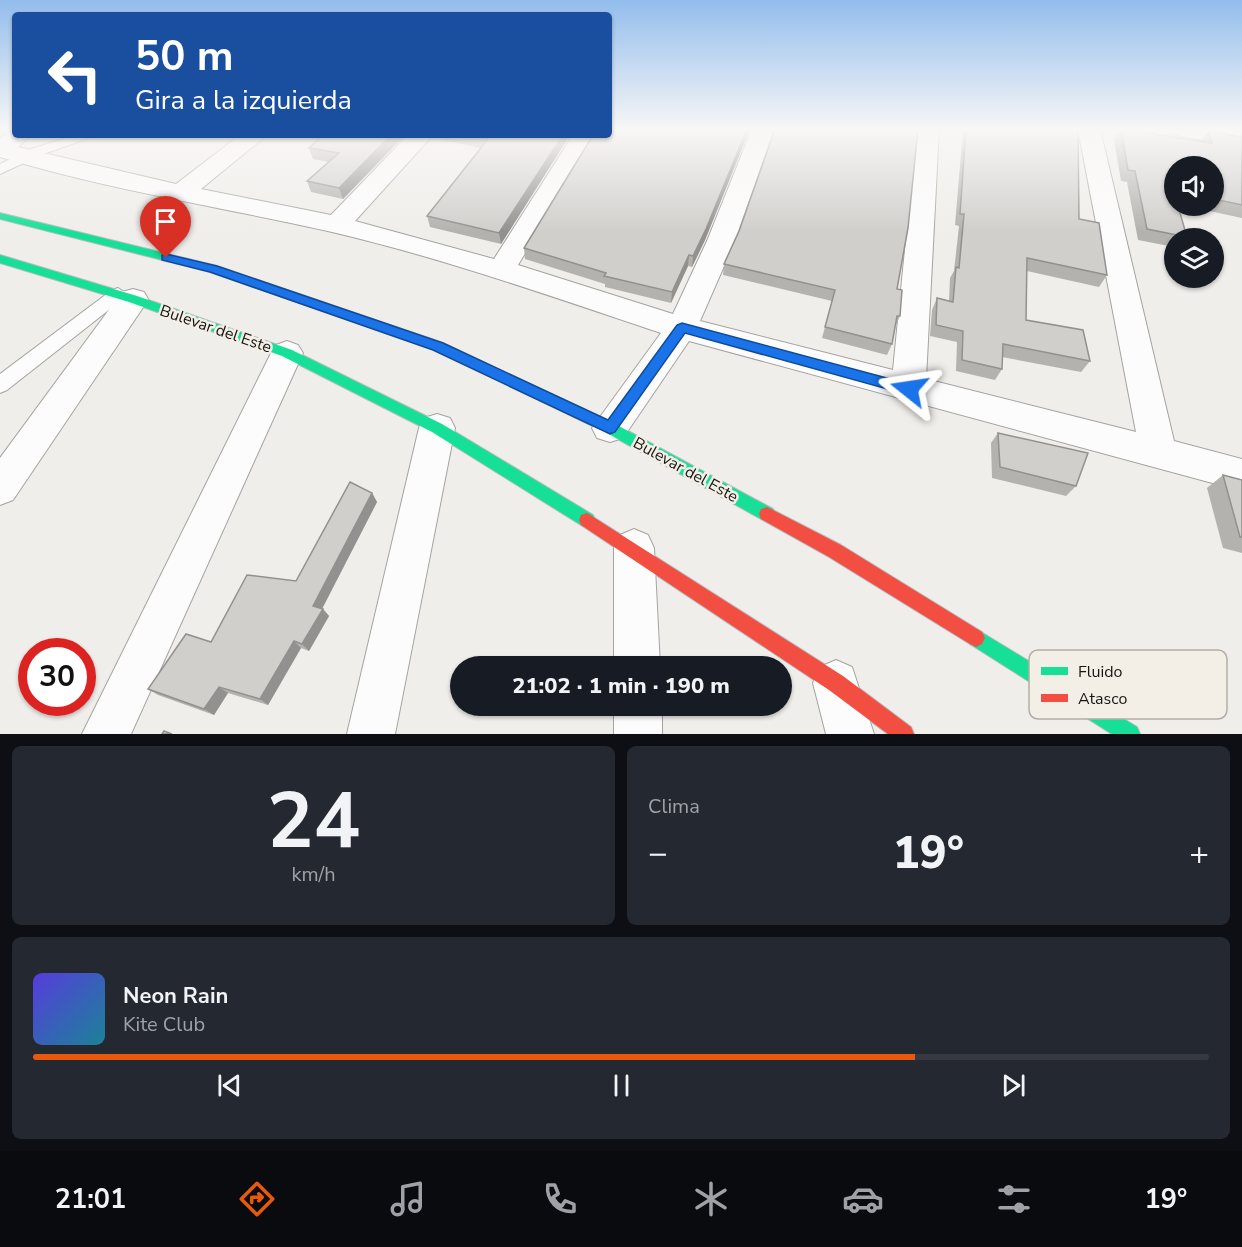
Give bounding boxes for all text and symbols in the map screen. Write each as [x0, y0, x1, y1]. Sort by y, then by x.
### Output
text: 50 m [135, 28, 234, 85]
icon: left [36, 36, 114, 114]
text: Gira a la izquierda [135, 82, 352, 119]
map controls [1164, 156, 1224, 288]
button: sound [1164, 156, 1224, 216]
pin [140, 196, 191, 258]
icon: arrive [149, 205, 182, 238]
button: layers [1164, 228, 1224, 288]
street label: Bulevar del Este [157, 300, 274, 358]
position arrow [877, 357, 941, 421]
street label: Bulevar del Este [629, 432, 742, 508]
speed limit sign: 30 [18, 638, 96, 716]
legend [1029, 650, 1227, 719]
text: Fluido [1078, 661, 1123, 683]
text: 21:02 · 1 min · 190 m [512, 671, 730, 701]
text: Atasco [1078, 688, 1127, 710]
text: 24 [267, 768, 360, 875]
text: Clima [648, 793, 700, 820]
text: 19° [893, 823, 964, 884]
text: − [648, 831, 668, 876]
text: + [1189, 831, 1209, 876]
text: km/h [291, 861, 336, 888]
text: Neon Rain [123, 981, 228, 1011]
text: Kite Club [123, 1011, 205, 1038]
icon: previous [213, 1069, 246, 1102]
icon: pause [605, 1069, 638, 1102]
icon: next [997, 1069, 1030, 1102]
icon: directions [236, 1178, 278, 1220]
icon: music [387, 1178, 429, 1220]
icon: phone [539, 1178, 581, 1220]
icon: climate [690, 1178, 732, 1220]
icon: car [842, 1178, 884, 1220]
icon: filters [993, 1178, 1035, 1220]
text: 21:01 [55, 1181, 126, 1218]
text: 19° [1145, 1181, 1187, 1218]

